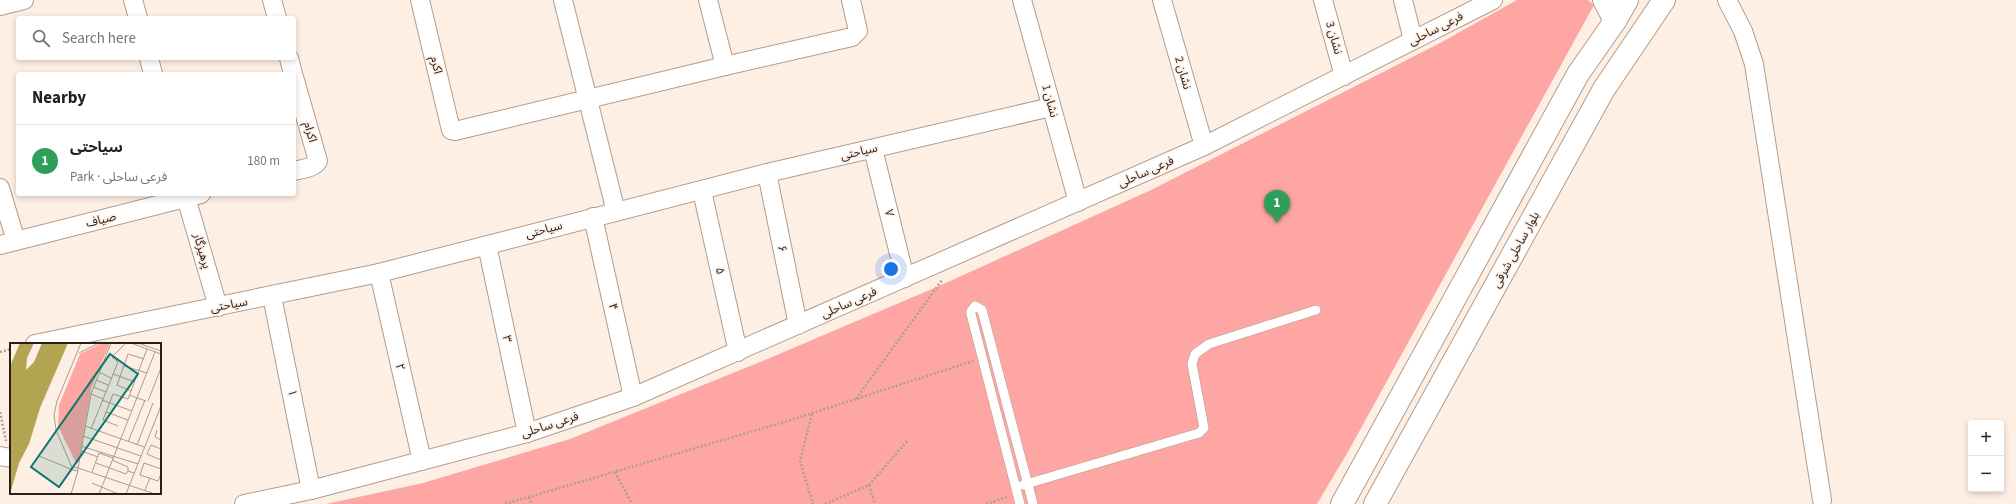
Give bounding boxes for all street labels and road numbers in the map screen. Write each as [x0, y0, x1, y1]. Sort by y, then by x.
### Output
street label: فرعی ساحلی [1406, 8, 1466, 50]
street label: نشان 3 [1321, 20, 1347, 56]
street label: اکرم [426, 54, 446, 76]
street label: نشان 2 [1170, 55, 1196, 91]
street label: نشان 1 [1037, 83, 1063, 119]
street label: اکرام [299, 120, 321, 145]
street label: سیاحتی [839, 139, 879, 165]
street label: فرعی ساحلی [1115, 152, 1177, 192]
street label: صیاف [84, 208, 118, 232]
street label: ۷ [880, 208, 898, 219]
street label: بلوار ساحلی شرقی [1488, 209, 1544, 291]
street label: سیاحتی [524, 217, 564, 243]
street label: پرهیزگار [189, 230, 215, 271]
street label: ۶ [773, 244, 791, 254]
street label: ۵ [711, 266, 729, 276]
street label: فرعی ساحلی [818, 283, 880, 323]
street label: سیاحتی [209, 293, 249, 317]
street label: ۴ [604, 302, 622, 312]
street label: ۳ [498, 334, 516, 344]
street label: ۲ [391, 362, 409, 372]
street label: ۱ [283, 388, 301, 398]
street label: فرعی ساحلی [519, 408, 581, 442]

